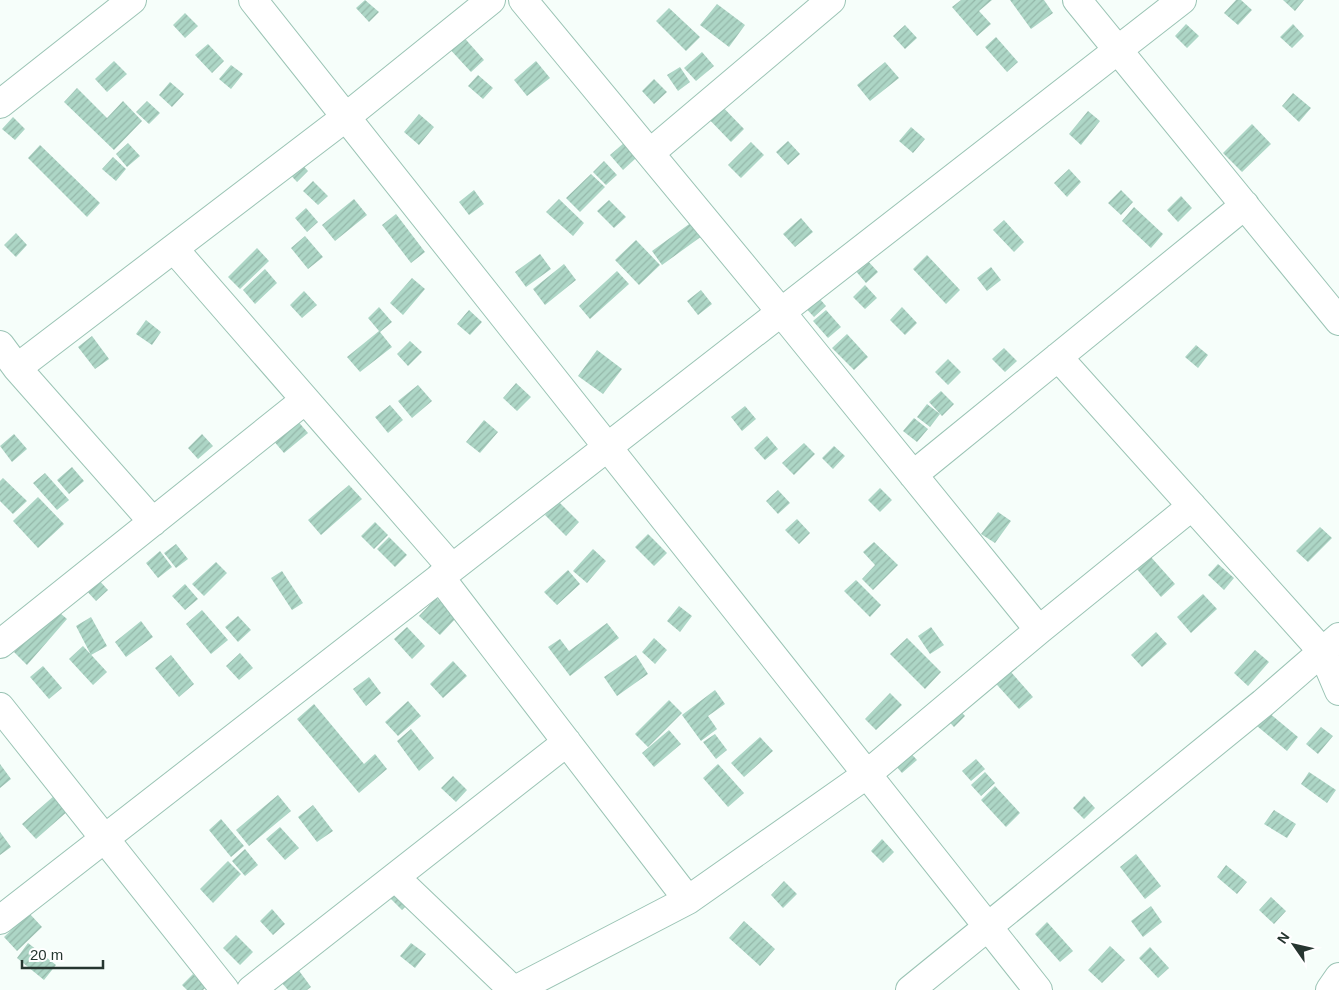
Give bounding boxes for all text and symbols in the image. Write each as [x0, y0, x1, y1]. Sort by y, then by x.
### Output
north arrow [1269, 920, 1319, 970]
text: N [1274, 929, 1293, 946]
scale bar [22, 938, 104, 970]
text: 20 m [30, 946, 63, 963]

